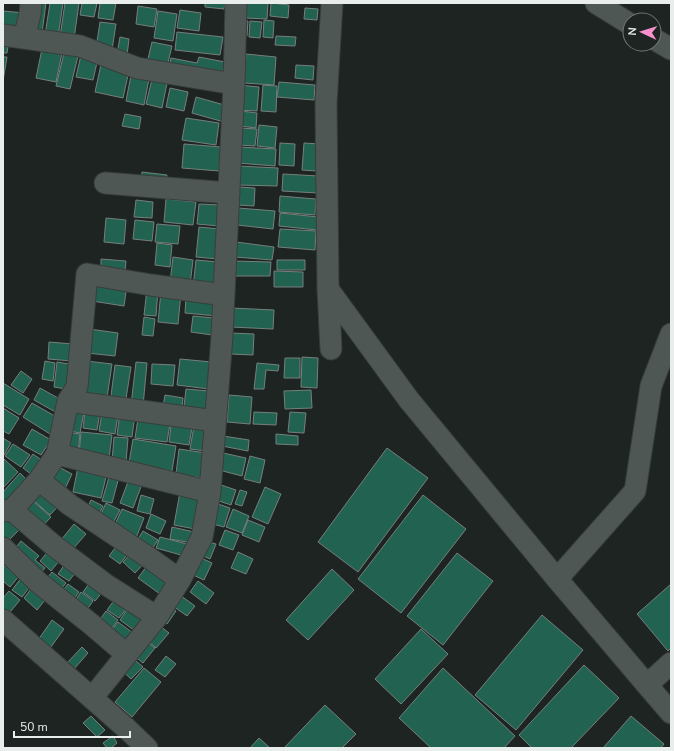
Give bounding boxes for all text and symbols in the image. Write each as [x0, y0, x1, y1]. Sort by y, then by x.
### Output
north arrow [622, 12, 662, 52]
text: N [625, 27, 640, 36]
scale bar [14, 713, 130, 739]
text: 50 m [20, 719, 48, 735]

